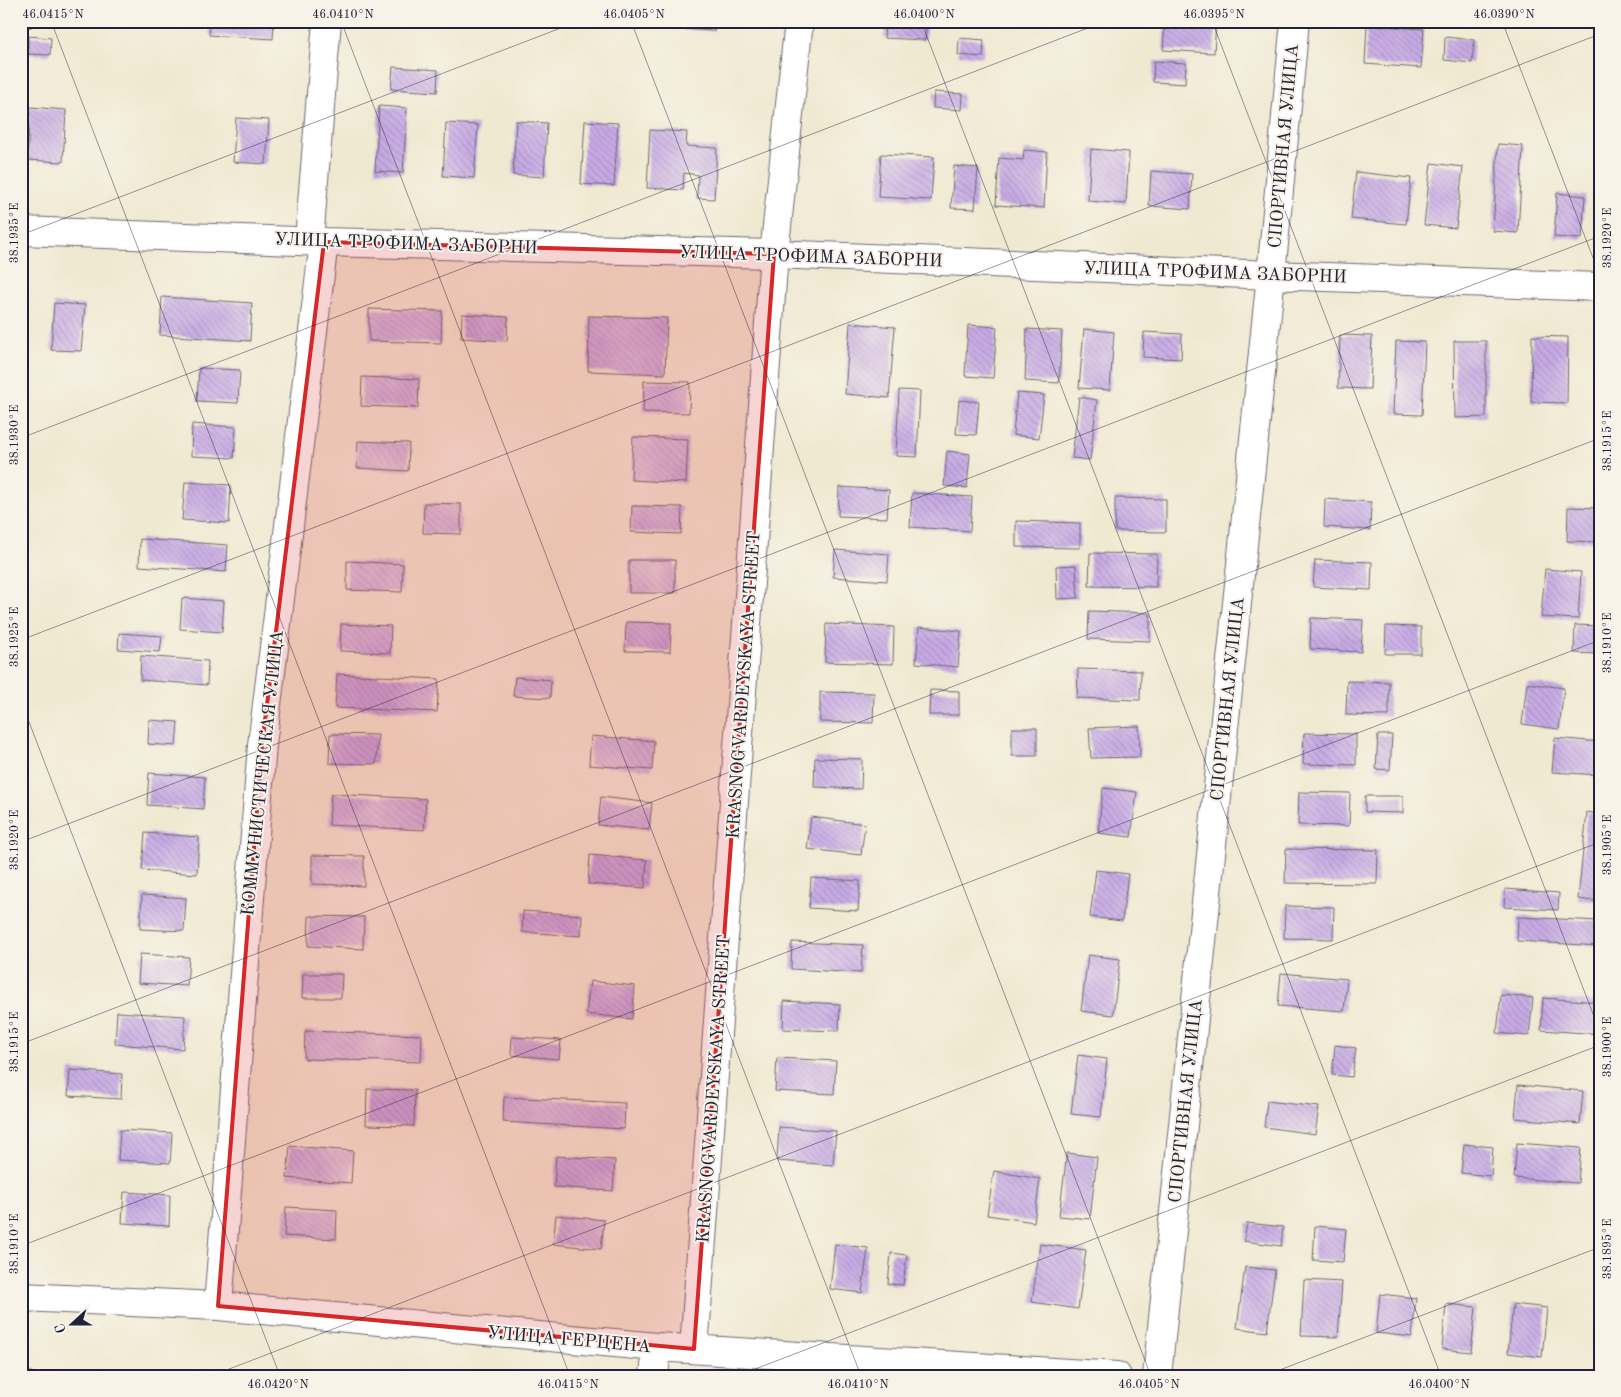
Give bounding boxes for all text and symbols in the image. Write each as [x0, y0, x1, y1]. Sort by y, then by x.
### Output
text: 46.0415°N [22, 8, 84, 21]
text: 46.0405°N [603, 8, 665, 21]
text: 46.0395°N [1183, 8, 1245, 21]
text: 46.0410°N [312, 9, 374, 21]
text: 46.0400°N [893, 9, 955, 21]
text: 46.0390°N [1473, 9, 1535, 21]
street label: СПОРТИВНАЯ УЛИЦА [1266, 43, 1302, 249]
text: 38.1935°E [8, 203, 21, 263]
text: 38.1920°E [1602, 208, 1614, 268]
street label: УЛИЦА ТРОФИМА ЗАБОРНИ [274, 230, 538, 258]
street label: УЛИЦА ТРОФИМА ЗАБОРНИ [679, 243, 943, 271]
street label: УЛИЦА ТРОФИМА ЗАБОРНИ [1083, 259, 1347, 287]
text: 38.1930°E [9, 405, 21, 465]
text: 38.1915°E [1601, 411, 1614, 471]
street label: KRASNOGVARDEYSKAYA STREET [724, 530, 764, 840]
street label: СПОРТИВНАЯ УЛИЦА [1208, 596, 1248, 802]
text: 38.1925°E [8, 607, 21, 667]
text: 38.1910°E [1602, 613, 1614, 673]
street label: КОММУНИСТИЧЕСКАЯ УЛИЦА [239, 629, 287, 917]
text: 38.1920°E [9, 810, 21, 870]
text: 38.1905°E [1601, 815, 1614, 875]
street label: KRASNOGVARDEYSKAYA STREET [694, 934, 734, 1244]
street label: СПОРТИВНАЯ УЛИЦА [1166, 998, 1206, 1204]
text: 38.1915°E [8, 1012, 21, 1072]
text: 38.1900°E [1602, 1017, 1614, 1077]
text: 38.1910°E [9, 1214, 21, 1274]
text: 38.1895°E [1601, 1219, 1614, 1279]
north arrow [48, 1300, 98, 1350]
text: С [53, 1321, 69, 1335]
street label: УЛИЦА ГЕРЦЕНА [486, 1324, 652, 1356]
text: 46.0415°N [537, 1378, 599, 1391]
text: 46.0405°N [1118, 1378, 1180, 1391]
text: 46.0420°N [247, 1379, 309, 1391]
text: 46.0410°N [827, 1379, 889, 1391]
text: 46.0400°N [1408, 1379, 1470, 1391]

